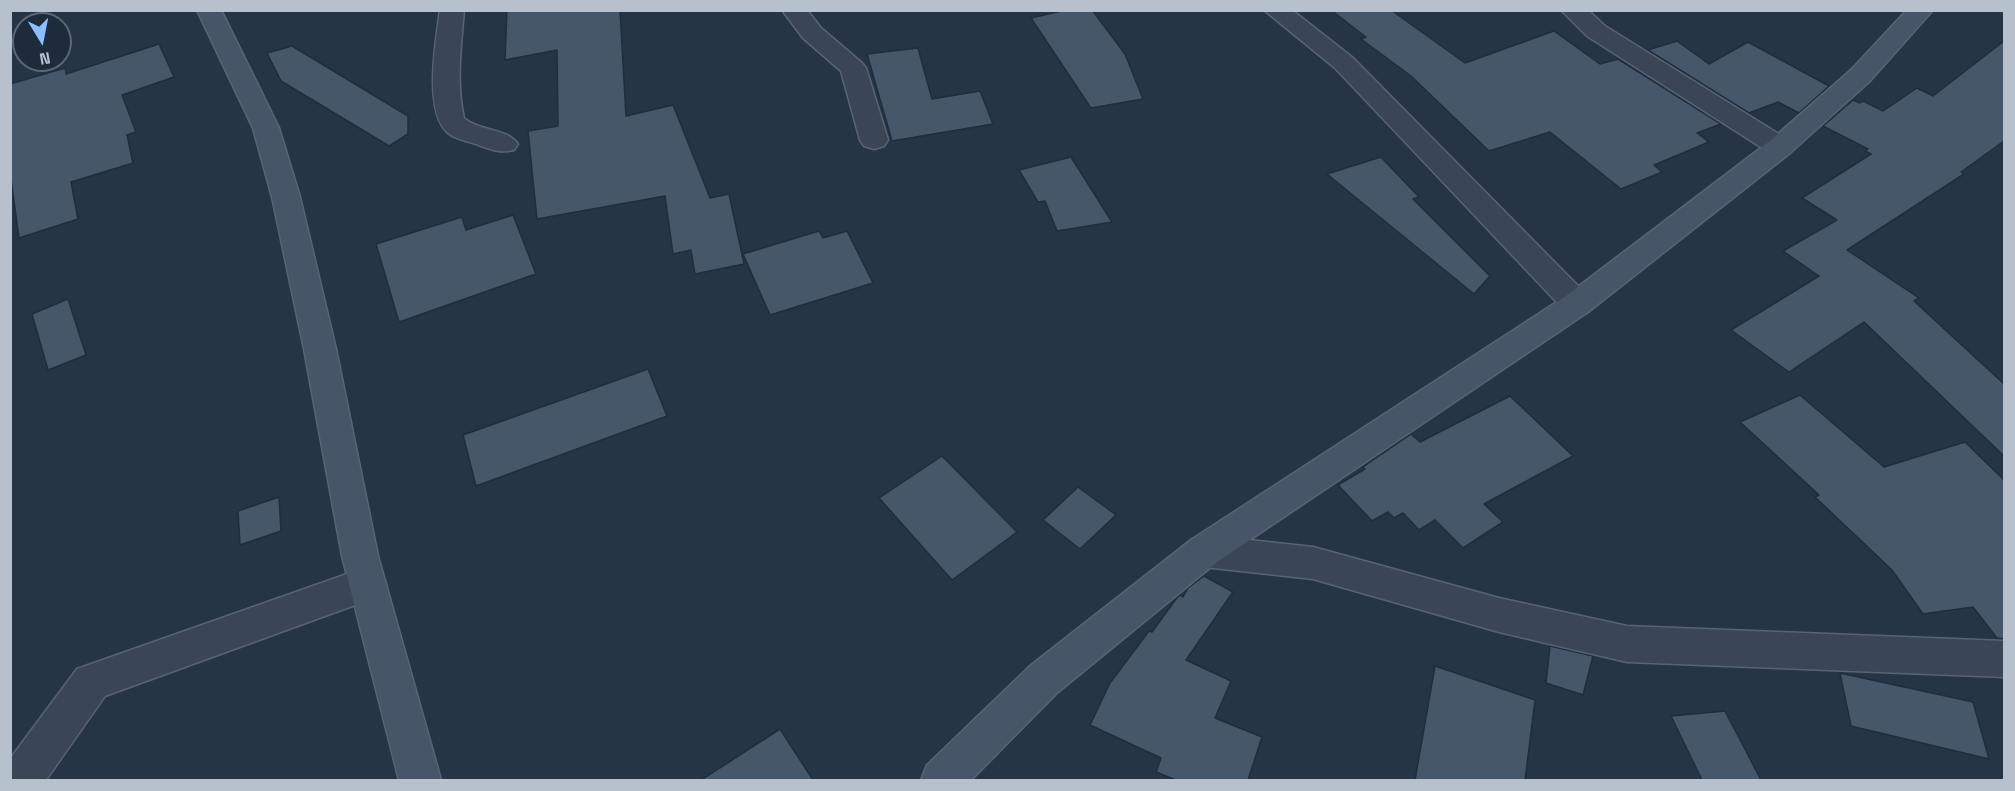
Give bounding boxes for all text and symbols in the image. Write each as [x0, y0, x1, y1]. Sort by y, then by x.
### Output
north arrow [12, 12, 72, 72]
text: N [38, 47, 52, 70]

